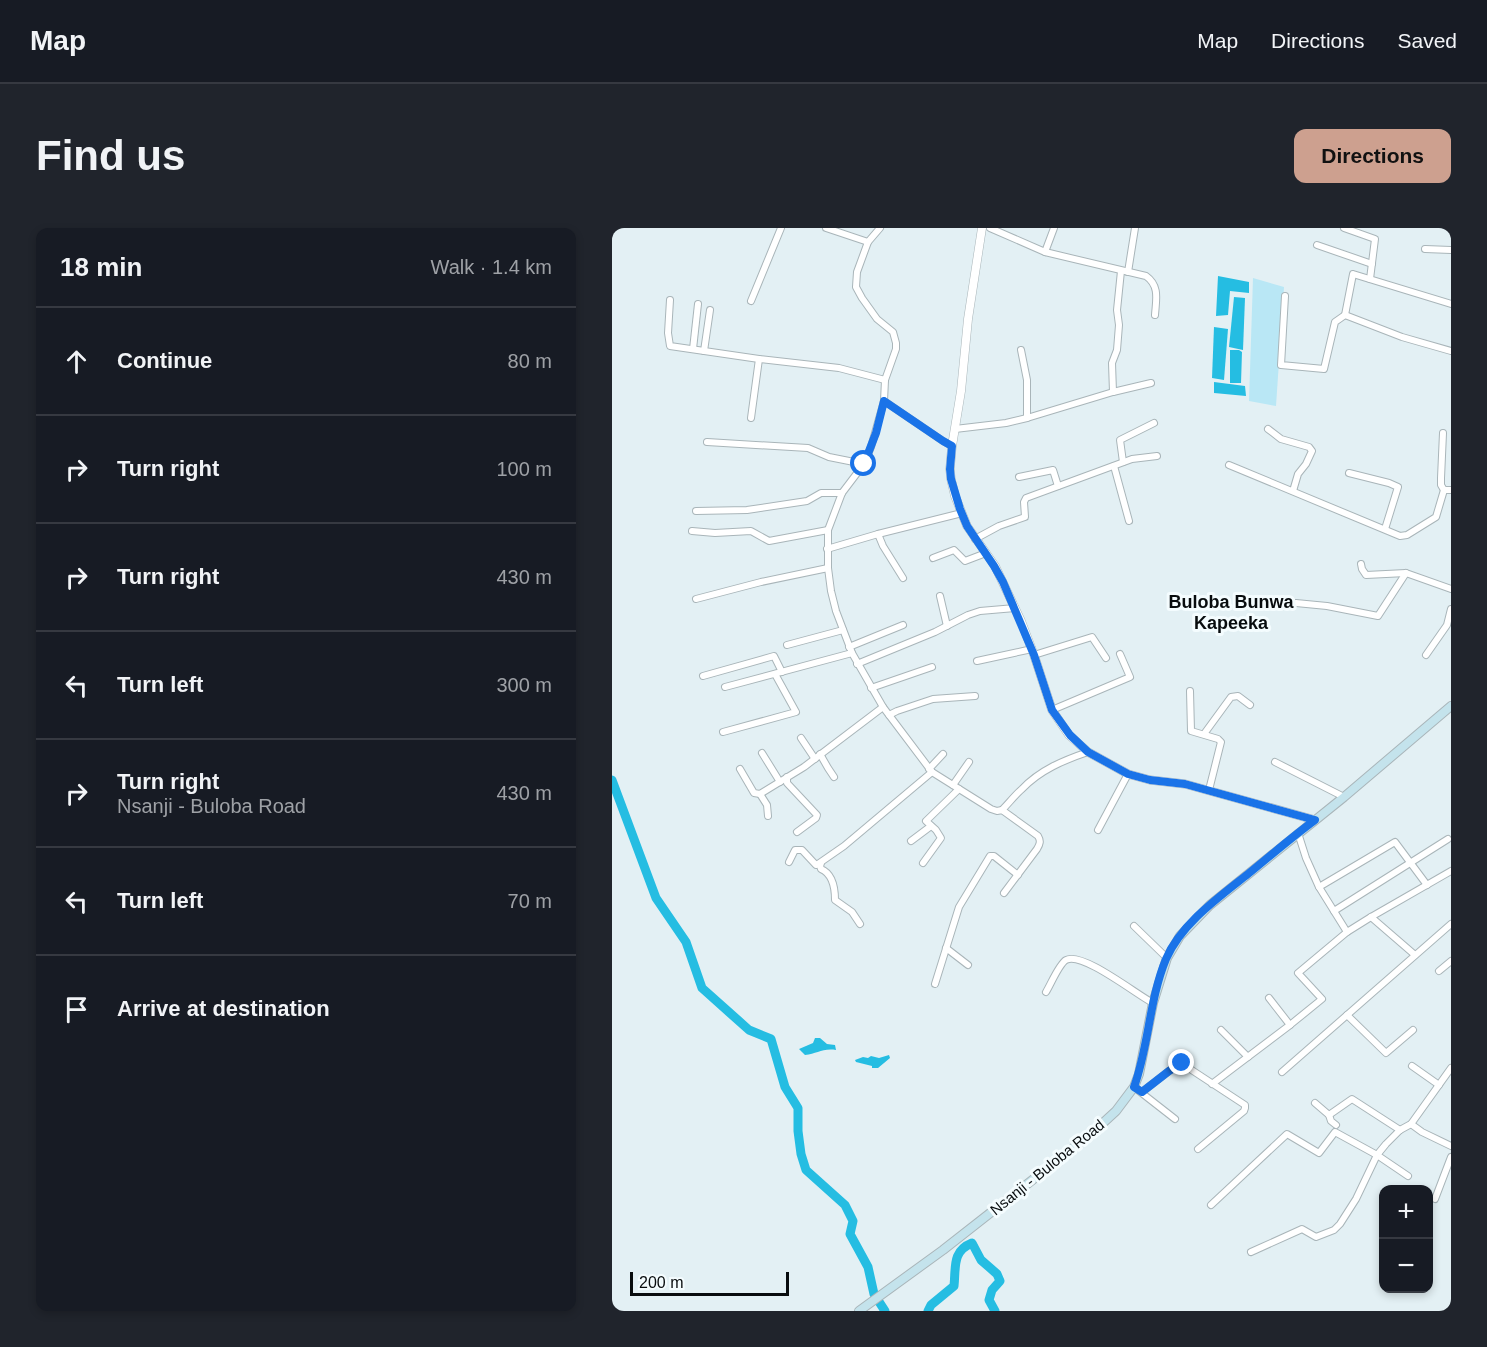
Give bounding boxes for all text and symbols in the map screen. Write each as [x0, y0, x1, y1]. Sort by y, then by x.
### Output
text: Map [30, 25, 86, 56]
text: Map [1197, 29, 1238, 52]
text: Directions [1271, 29, 1364, 52]
text: Saved [1397, 29, 1457, 52]
button: Directions [1294, 129, 1451, 183]
text: Find us [36, 132, 185, 179]
text: 18 min [60, 252, 142, 282]
text: Walk · 1.4 km [431, 256, 552, 278]
icon: ahead [60, 345, 93, 378]
text: Continue [117, 348, 212, 373]
text: 80 m [508, 350, 552, 372]
route start [850, 450, 876, 476]
icon: right [60, 453, 93, 486]
text: Turn right [117, 456, 219, 481]
text: 100 m [496, 458, 552, 480]
icon: right [60, 561, 93, 594]
text: Turn right [117, 564, 219, 589]
text: 430 m [496, 566, 552, 588]
district label: Buloba Bunwa Kapeeka [1169, 592, 1294, 633]
icon: left [60, 669, 93, 702]
text: Turn left [117, 672, 203, 697]
text: 300 m [496, 674, 552, 696]
text: Turn right [117, 769, 219, 794]
icon: right [60, 777, 93, 810]
text: 430 m [496, 782, 552, 804]
text: Nsanji - Buloba Road [117, 795, 306, 817]
icon: left [60, 885, 93, 918]
text: Turn left [117, 888, 203, 913]
text: 70 m [508, 890, 552, 912]
icon: arrive [60, 993, 93, 1026]
text: Arrive at destination [117, 996, 330, 1021]
route end [1168, 1049, 1194, 1075]
street label: Nsanji - Buloba Road [987, 1116, 1107, 1218]
map controls [1379, 1185, 1433, 1293]
button: + [1379, 1185, 1433, 1239]
button: − [1379, 1239, 1433, 1293]
scale bar [630, 1269, 789, 1296]
text: 200 m [639, 1274, 683, 1291]

